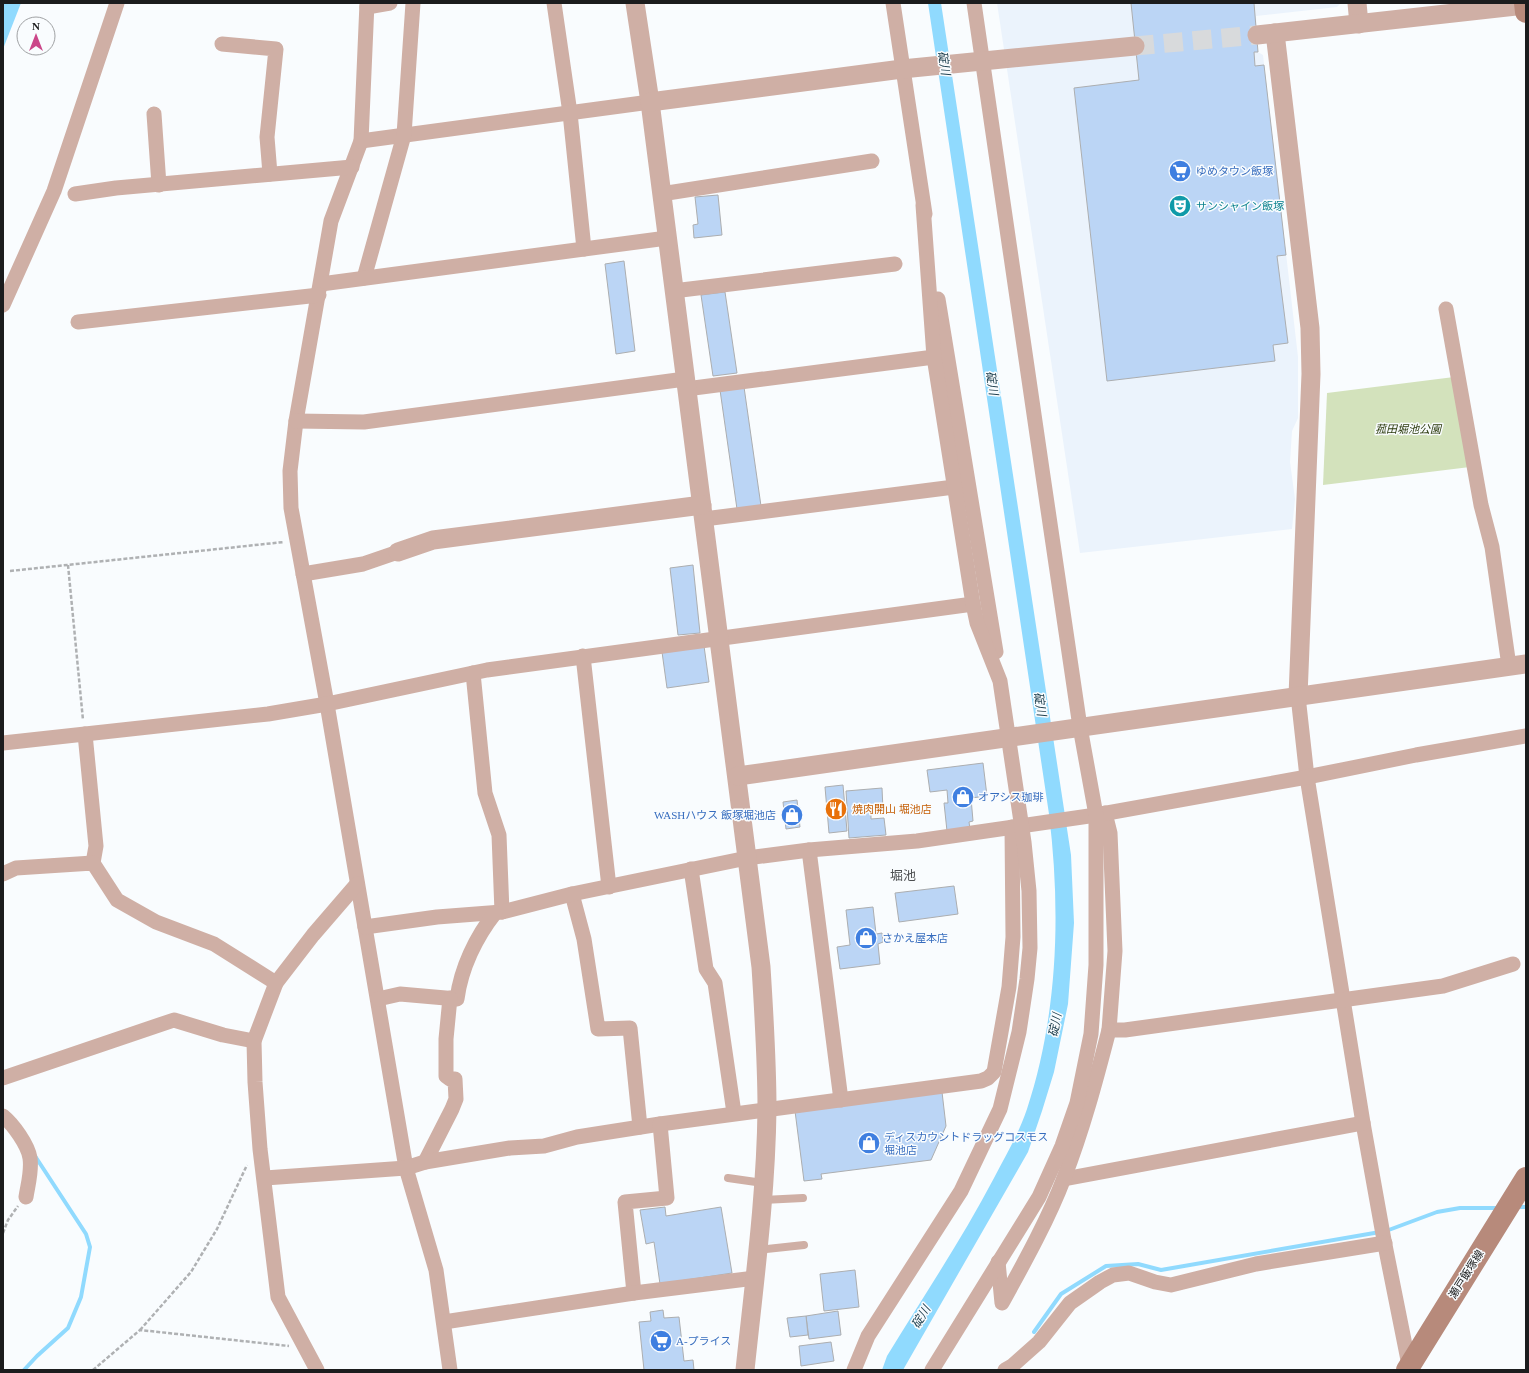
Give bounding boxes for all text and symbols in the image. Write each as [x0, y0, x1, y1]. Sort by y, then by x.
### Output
north arrow [16, 16, 56, 56]
text: N [32, 20, 40, 32]
water label: 碇川 [935, 50, 953, 78]
supermarket icon: ゆめタウン飯塚 [1167, 158, 1193, 184]
place label: ゆめタウン飯塚 [1196, 165, 1273, 177]
theatre icon: サンシャイン飯塚 [1167, 193, 1193, 219]
place label: サンシャイン飯塚 [1196, 200, 1284, 212]
water label: 碇川 [983, 370, 1001, 398]
park label: 菰田堀池公園 [1375, 423, 1443, 435]
water label: 碇川 [1031, 691, 1049, 719]
shop icon: オアシス珈琲 [950, 784, 976, 810]
place label: オアシス珈琲 [978, 791, 1044, 803]
restaurant icon: 焼肉開山 堀池店 [823, 796, 849, 822]
shop icon: WASHハウス 飯塚堀池店 [779, 802, 805, 828]
place label: 焼肉開山 堀池店 [852, 803, 932, 815]
place label: WASHハウス 飯塚堀池店 [654, 809, 776, 821]
district label: 堀池 [890, 868, 916, 883]
shop icon: さかえ屋本店 [853, 925, 879, 951]
place label: さかえ屋本店 [882, 932, 948, 944]
water label: 碇川 [1046, 1010, 1065, 1038]
shop icon: ディスカウントドラッグコスモス 堀池店 [856, 1130, 882, 1156]
place label: ディスカウントドラッグコスモス 堀池店 [884, 1131, 1048, 1156]
street label: 瀬戸飯塚線 [1446, 1247, 1486, 1301]
water label: 碇川 [909, 1301, 934, 1331]
supermarket icon: A-プライス [648, 1328, 674, 1354]
place label: A-プライス [676, 1335, 731, 1347]

